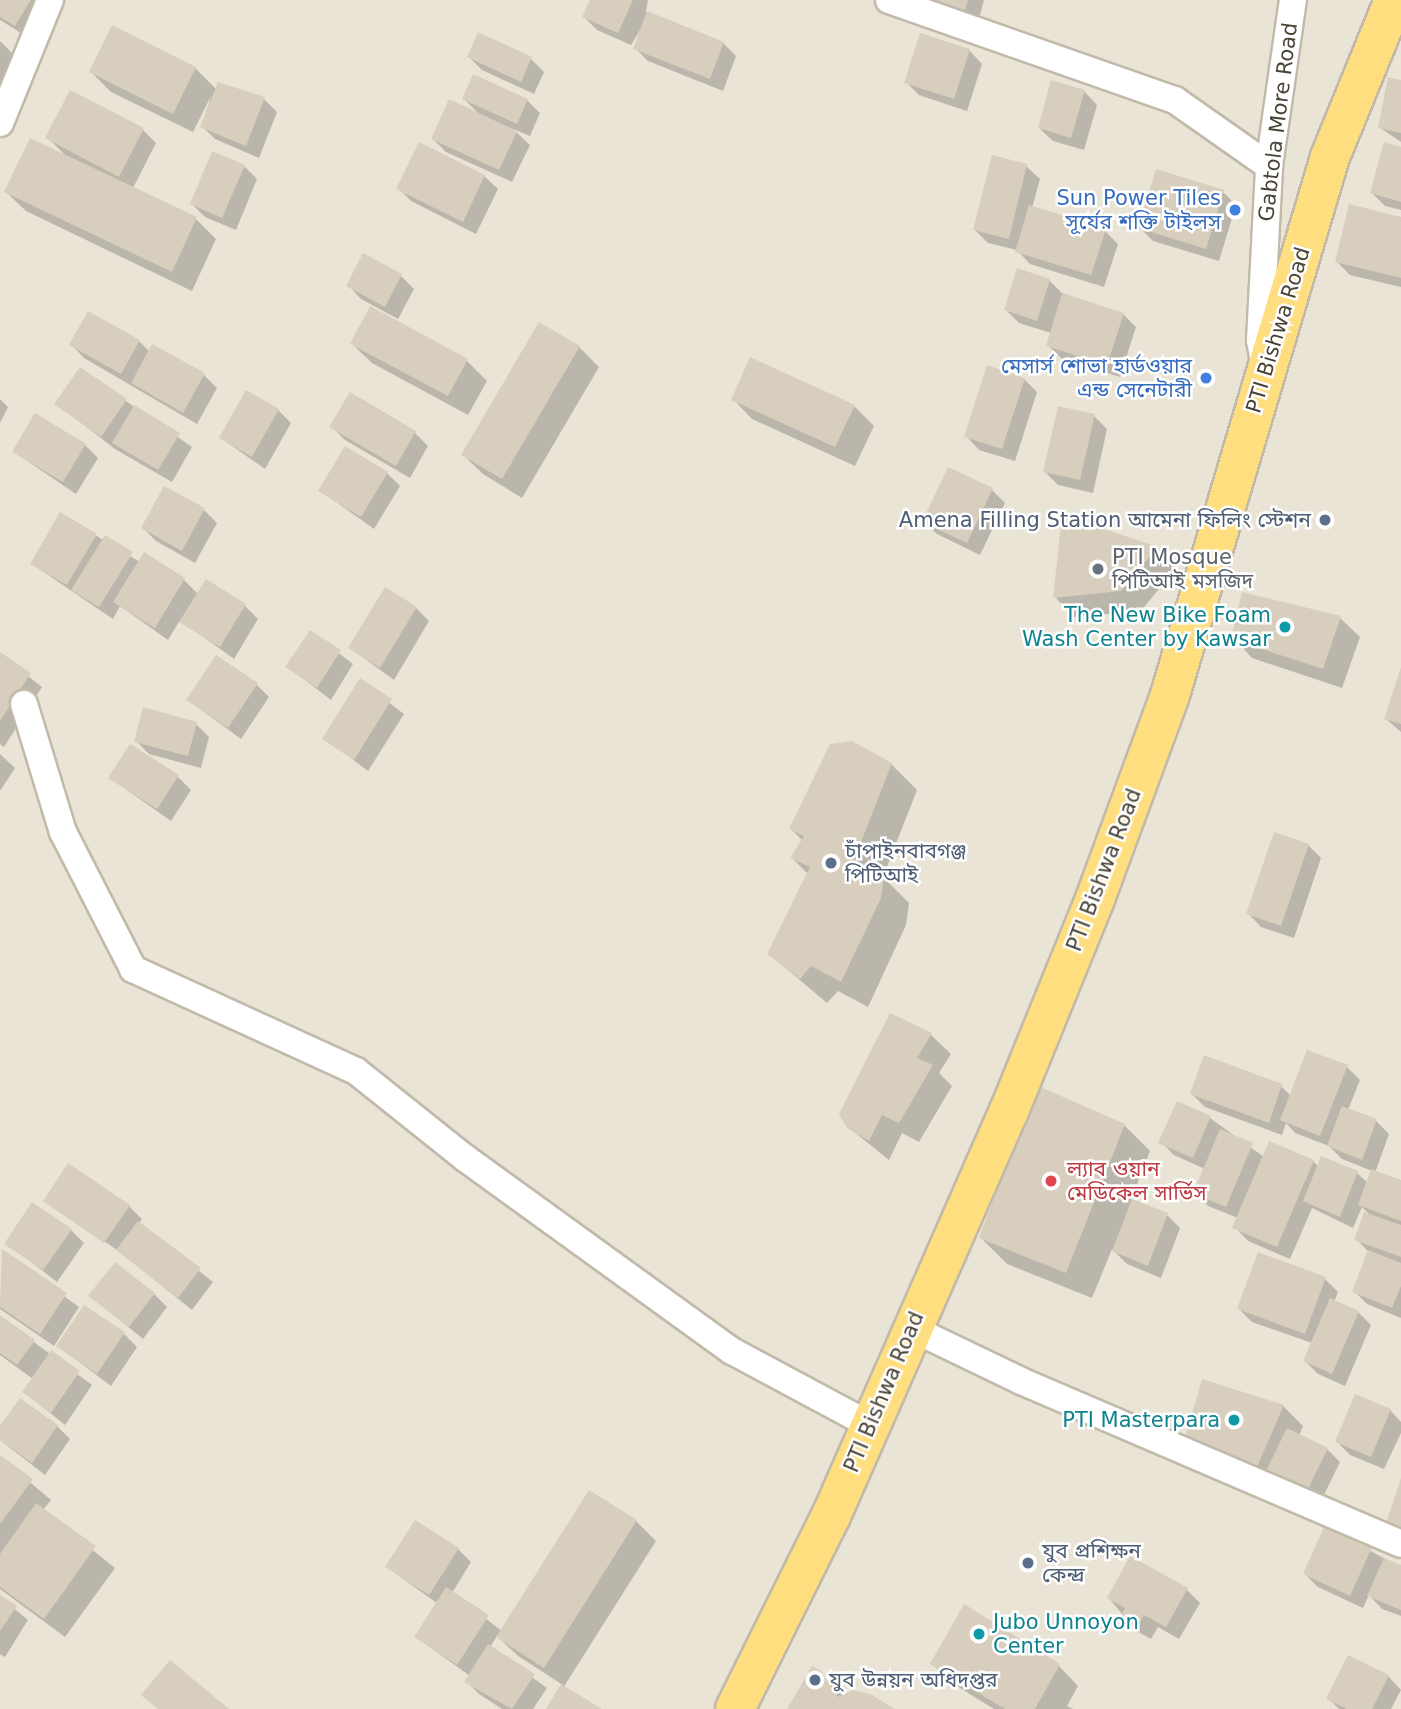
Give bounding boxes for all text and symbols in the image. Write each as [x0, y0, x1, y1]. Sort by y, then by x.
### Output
street label: Gabtola More Road [1253, 21, 1303, 223]
place label: Sun Power Tiles সূর্যের শক্তি টাইলস [1056, 185, 1221, 235]
marker: Sun Power Tiles সূর্যের শক্তি টাইলস [1227, 202, 1243, 218]
street label: PTI Bishwa Road [1241, 244, 1315, 416]
place label: মেসার্স শোভা হার্ডওয়ার এন্ড সেনেটারী [1001, 353, 1192, 403]
marker: মেসার্স শোভা হার্ডওয়ার এন্ড সেনেটারী [1198, 370, 1214, 386]
place label: Amena Filling Station আমেনা ফিলিং স্টেশন [899, 507, 1311, 533]
marker: Amena Filling Station আমেনা ফিলিং স্টেশন [1317, 512, 1333, 528]
place label: PTI Mosque পিটিআই মসজিদ [1112, 544, 1253, 594]
marker: PTI Mosque পিটিআই মসজিদ [1090, 561, 1106, 577]
place label: The New Bike Foam Wash Center by Kawsar [1022, 602, 1271, 652]
marker: The New Bike Foam Wash Center by Kawsar [1277, 619, 1293, 635]
street label: PTI Bishwa Road [1061, 785, 1147, 955]
place label: চাঁপাইনবাবগঞ্জ পিটিআই [845, 838, 967, 888]
marker: চাঁপাইনবাবগঞ্জ পিটিআই [823, 855, 839, 871]
place label: ল্যাব ওয়ান মেডিকেল সার্ভিস [1067, 1156, 1207, 1206]
marker: ল্যাব ওয়ান মেডিকেল সার্ভিস [1041, 1171, 1061, 1191]
street label: PTI Bishwa Road [839, 1308, 929, 1476]
place label: PTI Masterpara [1062, 1407, 1220, 1433]
marker: PTI Masterpara [1226, 1412, 1242, 1428]
place label: যুব প্রশিক্ষন কেন্দ্র [1042, 1538, 1141, 1588]
marker: যুব প্রশিক্ষন কেন্দ্র [1020, 1555, 1036, 1571]
place label: Jubo Unnoyon Center [993, 1609, 1139, 1659]
marker: Jubo Unnoyon Center [971, 1626, 987, 1642]
place label: যুব উন্নয়ন অধিদপ্তর [829, 1667, 997, 1693]
marker: যুব উন্নয়ন অধিদপ্তর [807, 1672, 823, 1688]

